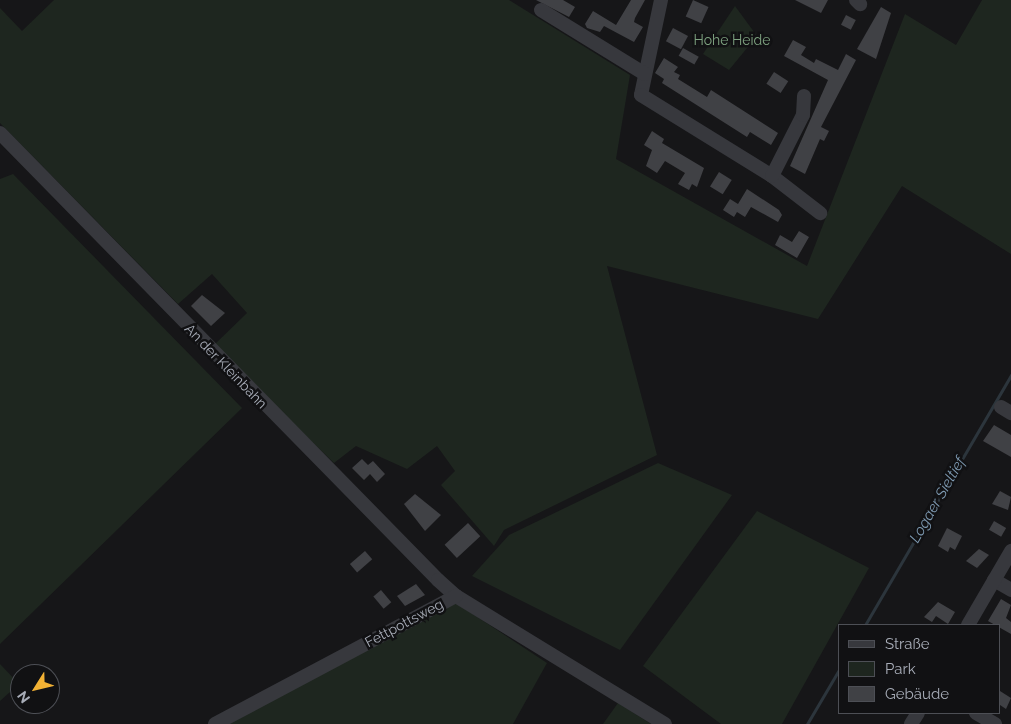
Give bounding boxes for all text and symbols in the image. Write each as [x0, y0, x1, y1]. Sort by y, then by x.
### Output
park label: Hohe Heide [694, 32, 770, 48]
street label: An der Kleinbahn [181, 320, 271, 412]
water label: Logaer Sieltief [906, 454, 970, 546]
street label: Fettpottsweg [362, 595, 446, 651]
legend [838, 624, 1001, 714]
text: Straße [885, 635, 929, 653]
text: Park [885, 660, 916, 678]
north arrow [10, 664, 60, 714]
text: Gebäude [885, 685, 949, 703]
text: N [14, 688, 33, 706]

